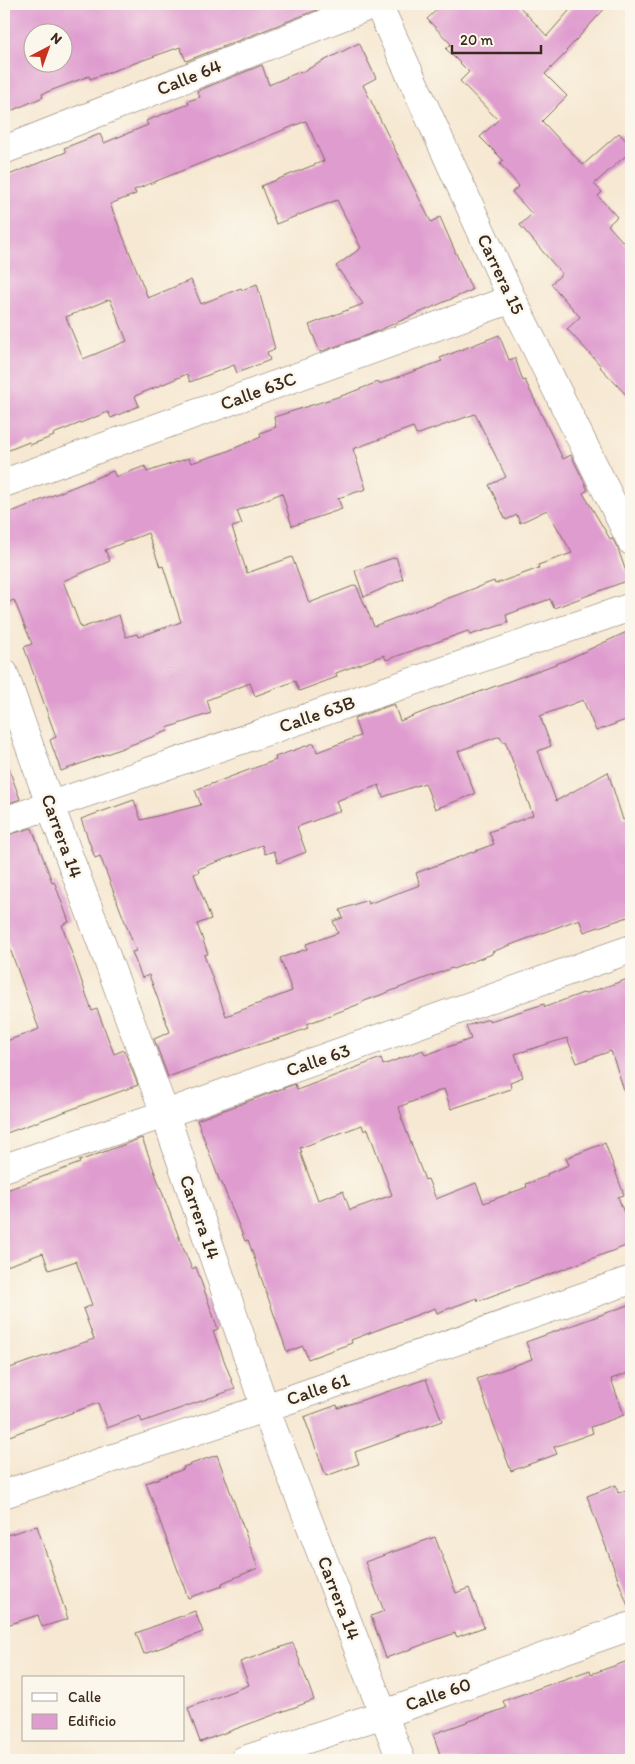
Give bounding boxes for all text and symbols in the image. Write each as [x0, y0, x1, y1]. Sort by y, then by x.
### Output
north arrow [22, 22, 72, 72]
scale bar [452, 22, 541, 54]
text: N [47, 29, 65, 48]
text: 20 m [460, 31, 494, 49]
street label: Calle 64 [153, 54, 225, 100]
street label: Carrera 15 [472, 230, 530, 318]
street label: Calle 63C [217, 367, 299, 415]
street label: Calle 63B [276, 690, 358, 738]
street label: Carrera 14 [36, 791, 88, 881]
street label: Calle 63 [283, 1038, 353, 1082]
street label: Carrera 14 [175, 1172, 225, 1262]
street label: Calle 61 [284, 1367, 353, 1410]
street label: Carrera 14 [313, 1553, 365, 1643]
street label: Calle 60 [402, 1672, 474, 1716]
legend [22, 1676, 185, 1742]
text: Calle [68, 1688, 101, 1706]
text: Edificio [68, 1712, 116, 1730]

